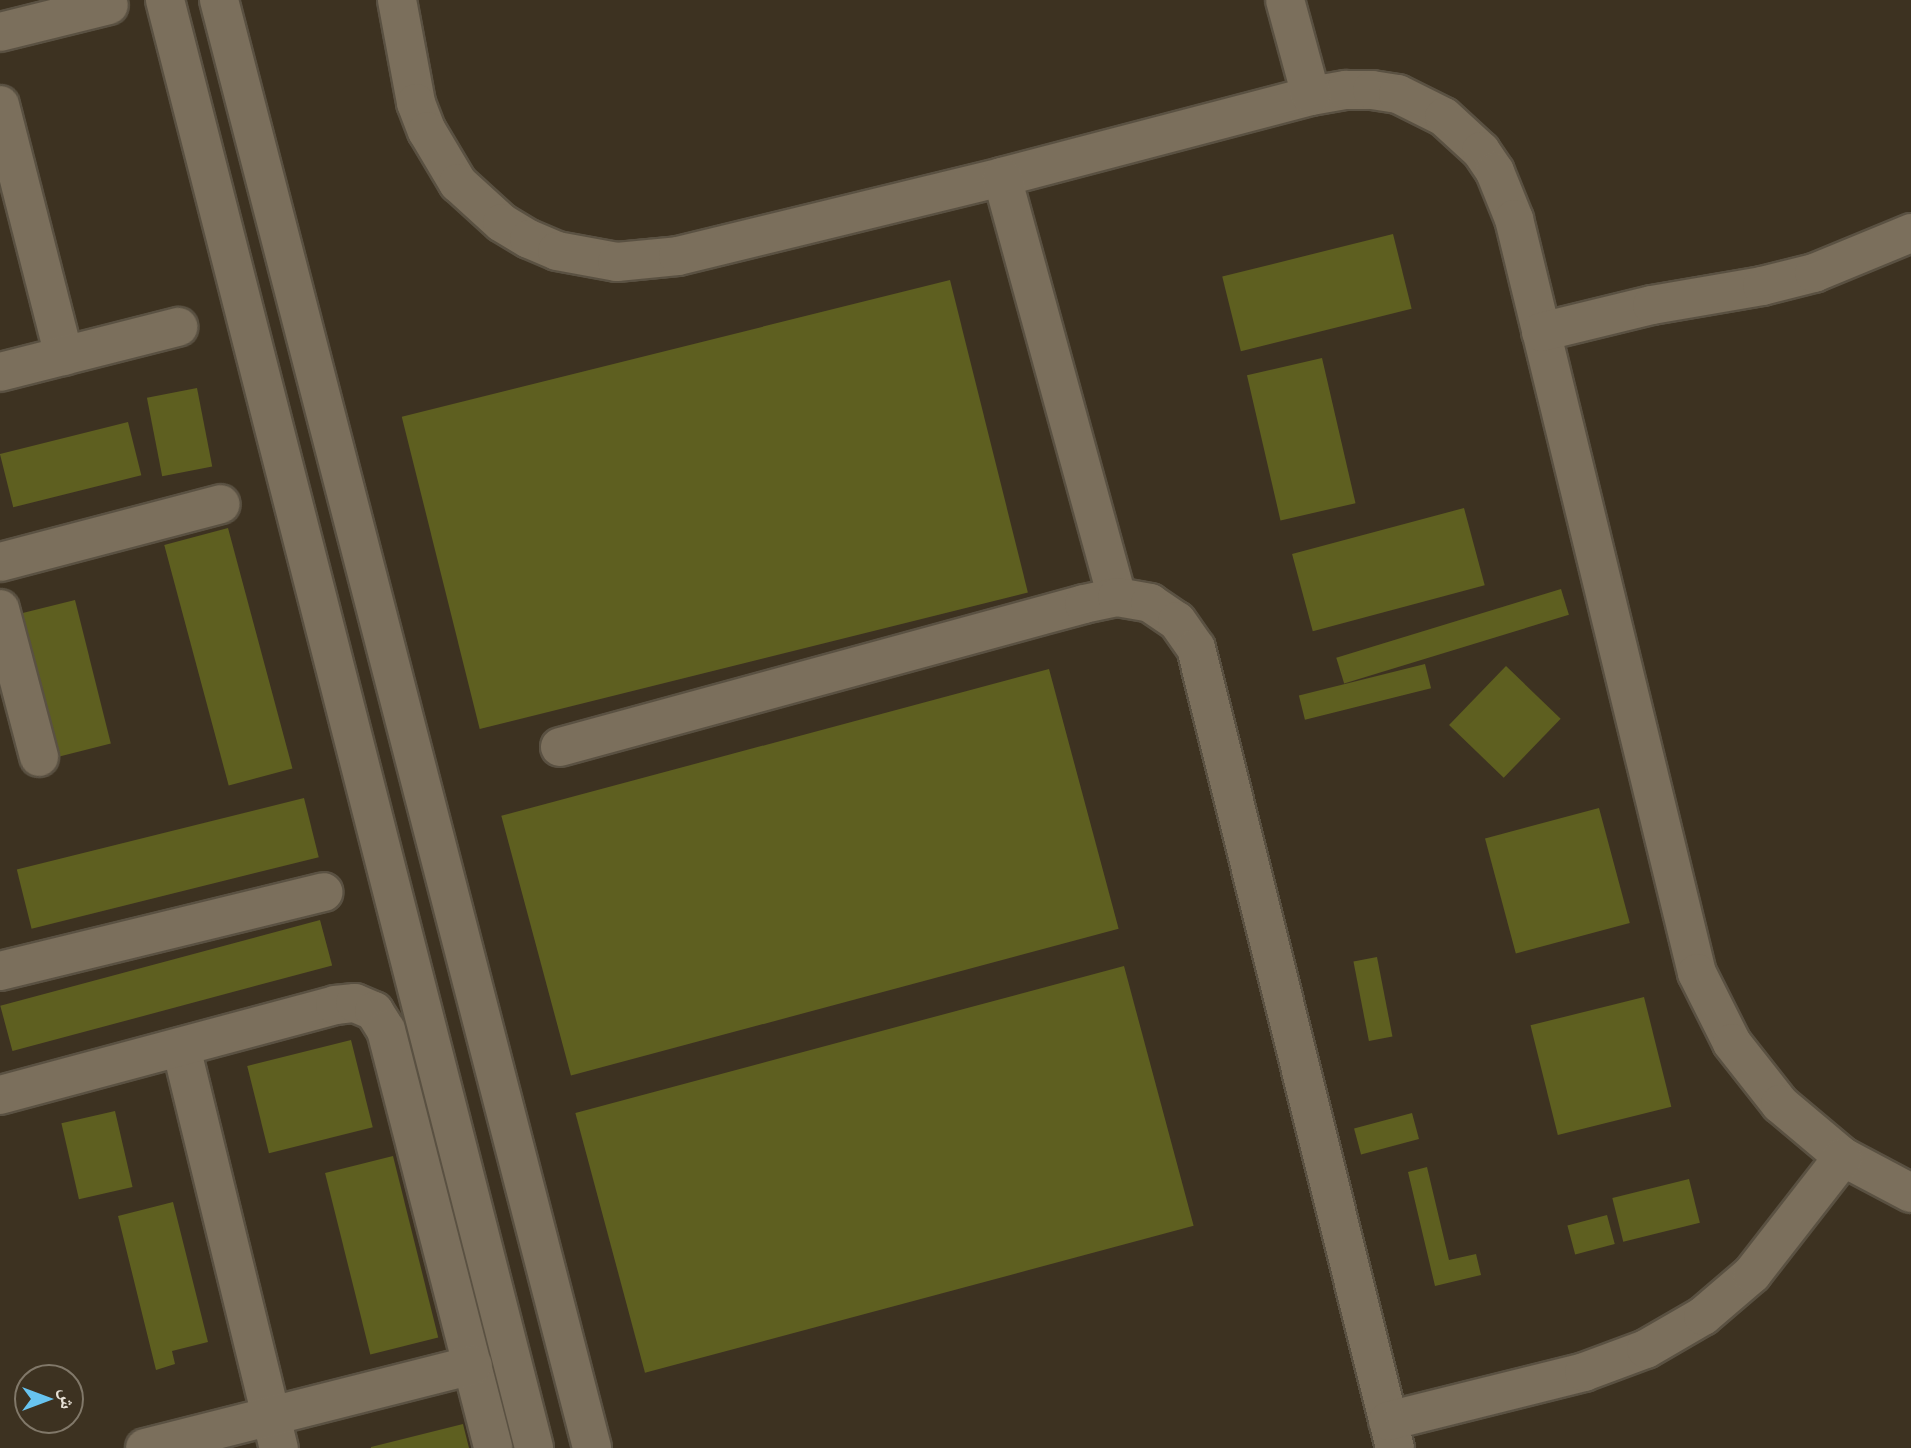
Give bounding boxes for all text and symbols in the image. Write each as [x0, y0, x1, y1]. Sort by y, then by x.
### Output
north arrow [14, 1364, 84, 1434]
text: ش [57, 1389, 79, 1409]

